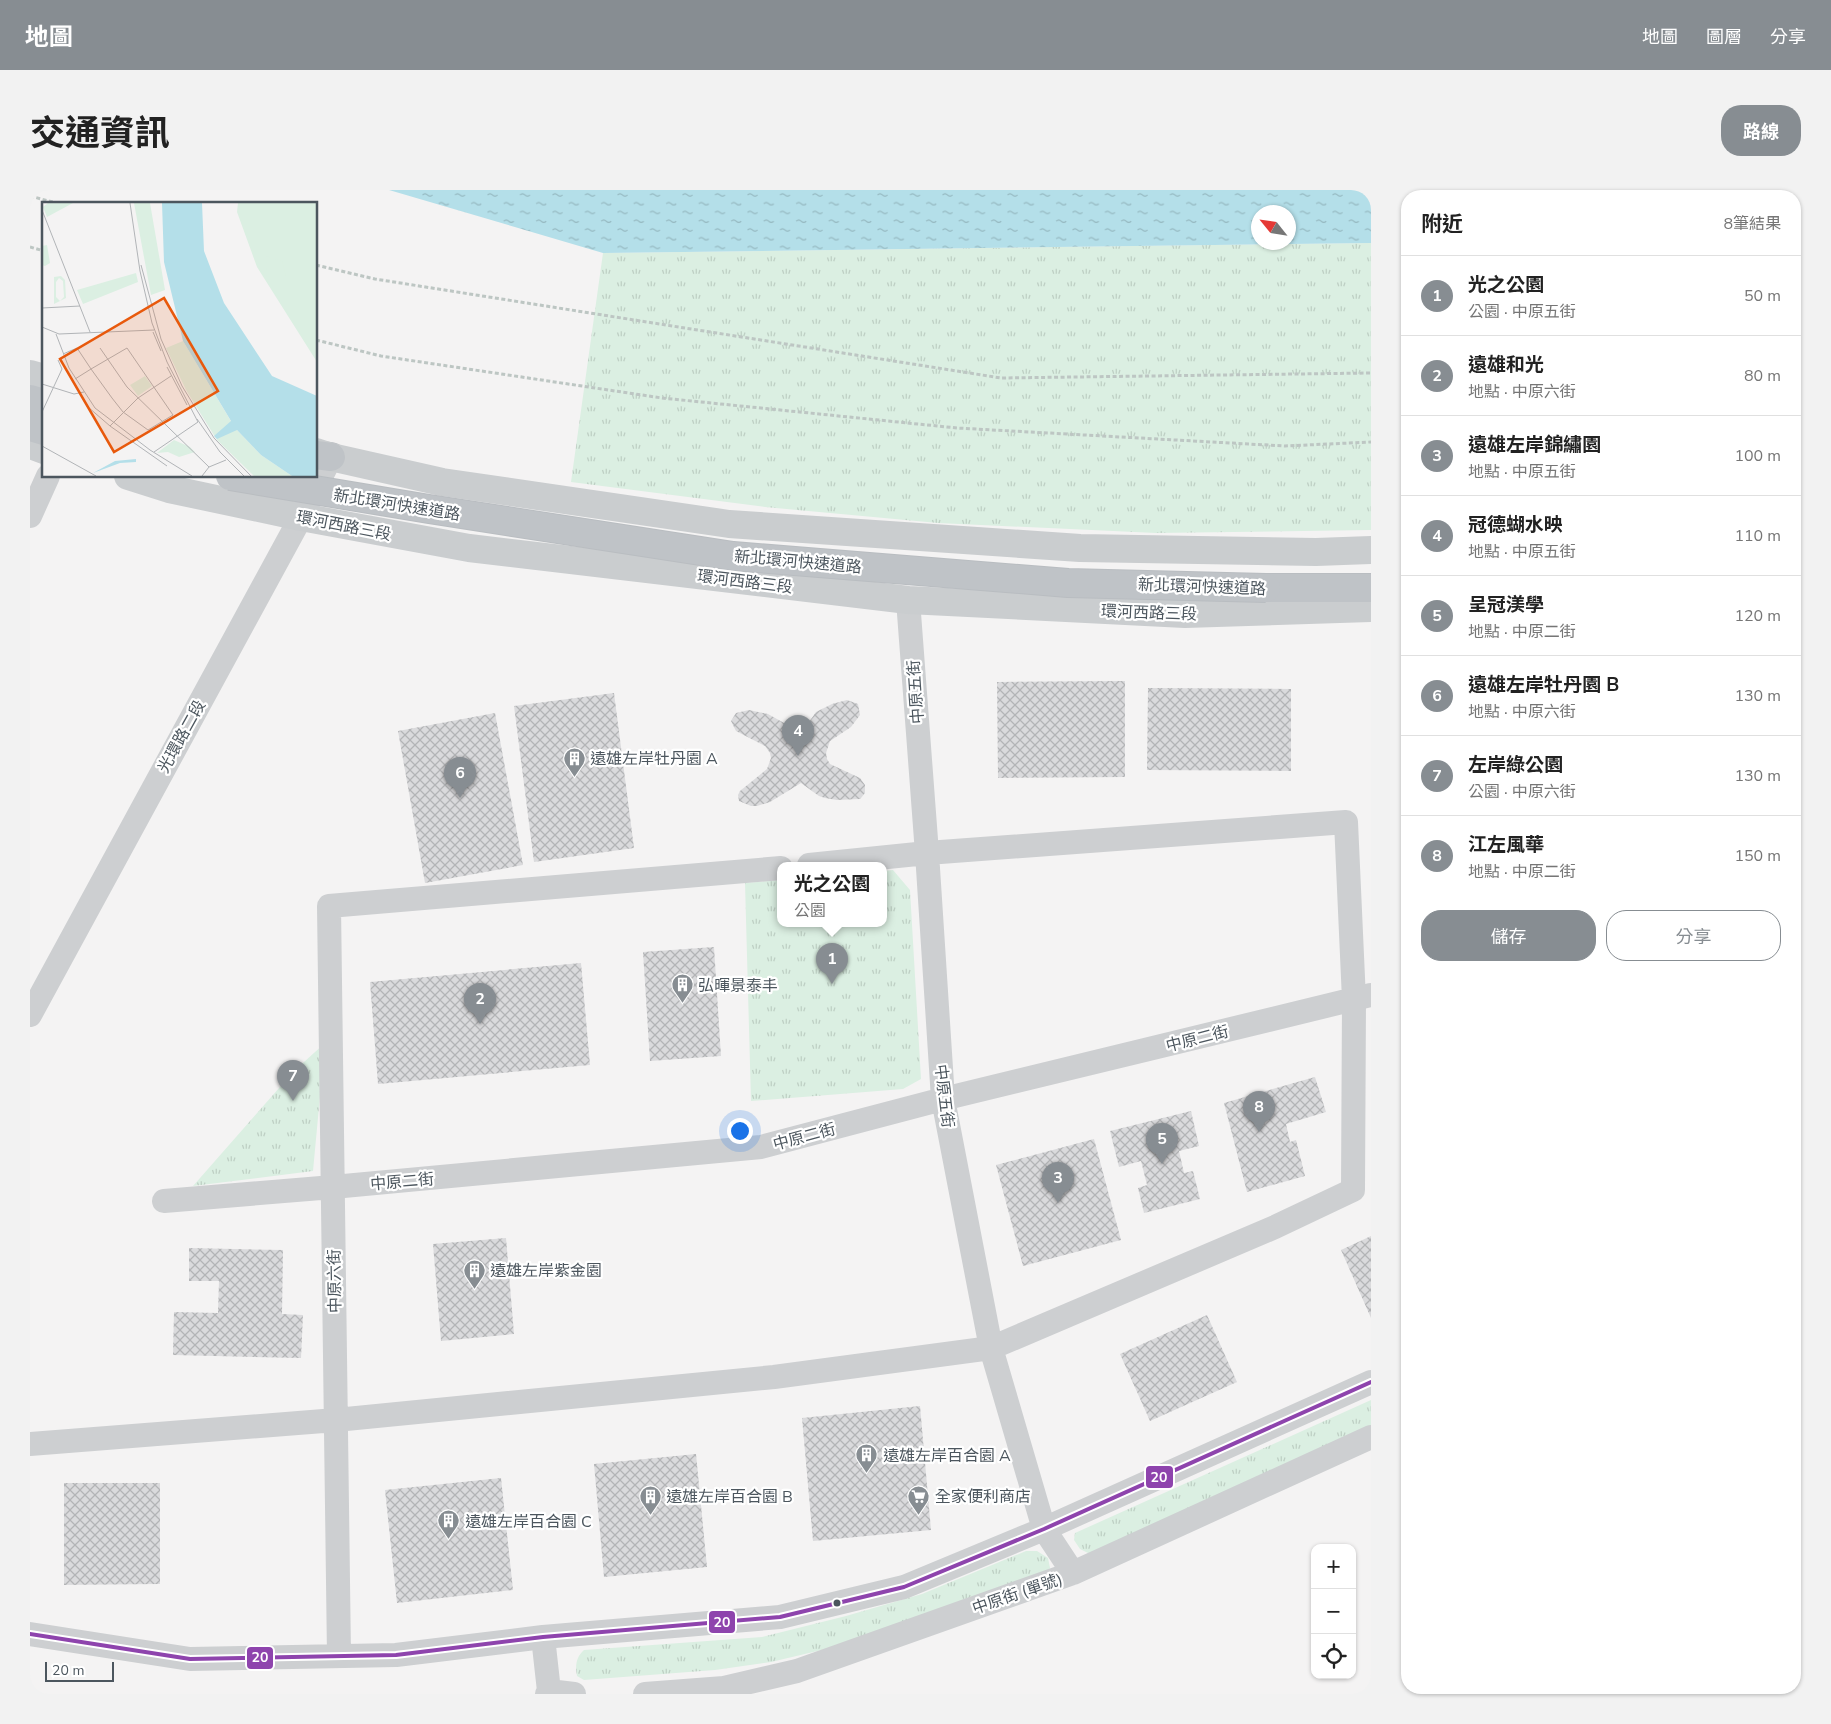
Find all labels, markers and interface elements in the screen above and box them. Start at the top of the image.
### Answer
text: 地圖 [25,21,73,53]
text: 地圖 [1642,25,1678,49]
text: 圖層 [1706,25,1742,49]
text: 分享 [1770,25,1806,49]
button: 路線 [1721,105,1801,156]
text: 交通資訊 [30,110,170,157]
inset map [42,202,318,478]
north arrow [1251,205,1296,250]
text: 附近 [1421,210,1463,238]
text: 8筆結果 [1723,213,1781,235]
text: 光之公園 [1468,272,1544,298]
text: 1 [1432,285,1442,307]
text: 50 m [1744,285,1781,307]
text: 公園 · 中原五街 [1468,301,1576,323]
text: 遠雄和光 [1468,352,1544,378]
text: 2 [1432,365,1442,387]
text: 80 m [1744,365,1781,387]
text: 地點 · 中原六街 [1468,381,1576,403]
text: 遠雄左岸錦繡園 [1468,432,1601,458]
text: 3 [1432,445,1442,467]
text: 100 m [1734,445,1781,467]
text: 地點 · 中原五街 [1468,461,1576,483]
street label: 新北環河快速道路 [332,484,462,526]
street label: 環河西路三段 [295,506,393,546]
text: 冠德蝴水映 [1468,512,1563,538]
text: 4 [1432,525,1442,547]
text: 110 m [1734,525,1781,547]
text: 地點 · 中原五街 [1468,541,1576,563]
street label: 新北環河快速道路 [733,545,863,579]
street label: 環河西路三段 [696,565,794,599]
street label: 新北環河快速道路 [1138,574,1266,600]
text: 呈冠渼學 [1468,592,1544,618]
street label: 環河西路三段 [1101,600,1197,626]
text: 5 [1432,605,1442,627]
text: 120 m [1734,605,1781,627]
text: 地點 · 中原二街 [1468,621,1576,643]
street label: 中原五街 [903,659,929,725]
text: 遠雄左岸牡丹園 B [1468,672,1619,698]
text: 6 [1432,685,1442,707]
text: 130 m [1734,685,1781,707]
street label: 光環路二段 [153,696,211,777]
text: 地點 · 中原六街 [1468,701,1576,723]
pin: 4 [782,715,814,756]
building icon: 遠雄左岸牡丹園 A [562,746,586,777]
place label: 遠雄左岸牡丹園 A [590,748,718,770]
text: 左岸綠公園 [1468,752,1563,778]
pin: 6 [444,757,476,798]
text: 7 [1432,765,1442,787]
text: 130 m [1734,765,1781,787]
text: 公園 · 中原六街 [1468,781,1576,803]
text: 江左風華 [1468,832,1544,858]
text: 8 [1432,845,1442,867]
text: 150 m [1734,845,1781,867]
text: 地點 · 中原二街 [1468,861,1576,883]
popup [777,862,887,927]
text: 光之公園 [794,871,870,897]
text: 公園 [794,900,826,922]
button: 儲存 [1421,910,1596,961]
button: 分享 [1606,910,1781,961]
pin: 1 [816,943,848,984]
building icon: 弘暉景泰丰 [670,973,694,1004]
place label: 弘暉景泰丰 [698,975,778,997]
pin: 2 [464,983,496,1024]
street label: 中原二街 [1164,1021,1231,1057]
pin: 7 [277,1060,309,1101]
street label: 中原五街 [929,1063,959,1129]
pin: 8 [1243,1091,1275,1132]
your location [727,1118,753,1144]
street label: 中原二街 [770,1118,838,1156]
pin: 5 [1146,1123,1178,1164]
pin: 3 [1042,1162,1074,1203]
street label: 中原二街 [369,1168,435,1196]
street label: 中原六街 [323,1249,347,1313]
building icon: 遠雄左岸紫金園 [462,1258,486,1289]
place label: 遠雄左岸紫金園 [490,1260,602,1282]
building icon: 遠雄左岸百合園 A [855,1443,879,1474]
place label: 遠雄左岸百合園 A [883,1445,1011,1467]
line badge: 20 [1145,1465,1174,1489]
text: 20 [1151,1468,1167,1487]
building icon: 遠雄左岸百合園 B [638,1484,662,1515]
supermarket icon: 全家便利商店 [907,1484,931,1515]
place label: 遠雄左岸百合園 B [666,1486,793,1508]
place label: 全家便利商店 [935,1486,1031,1508]
building icon: 遠雄左岸百合園 C [437,1509,461,1540]
place label: 遠雄左岸百合園 C [465,1511,592,1533]
map controls [1311,1544,1356,1679]
button: + [1311,1544,1356,1589]
street label: 中原街 (單號) [969,1568,1065,1620]
button: − [1311,1589,1356,1634]
unlabelled marker [832,1598,842,1608]
line badge: 20 [708,1610,736,1634]
text: 20 [714,1613,730,1632]
button: locate [1311,1634,1356,1679]
line badge: 20 [246,1646,274,1670]
text: 20 [252,1648,268,1667]
scale bar [45,1659,114,1682]
text: 20 m [52,1661,84,1680]

